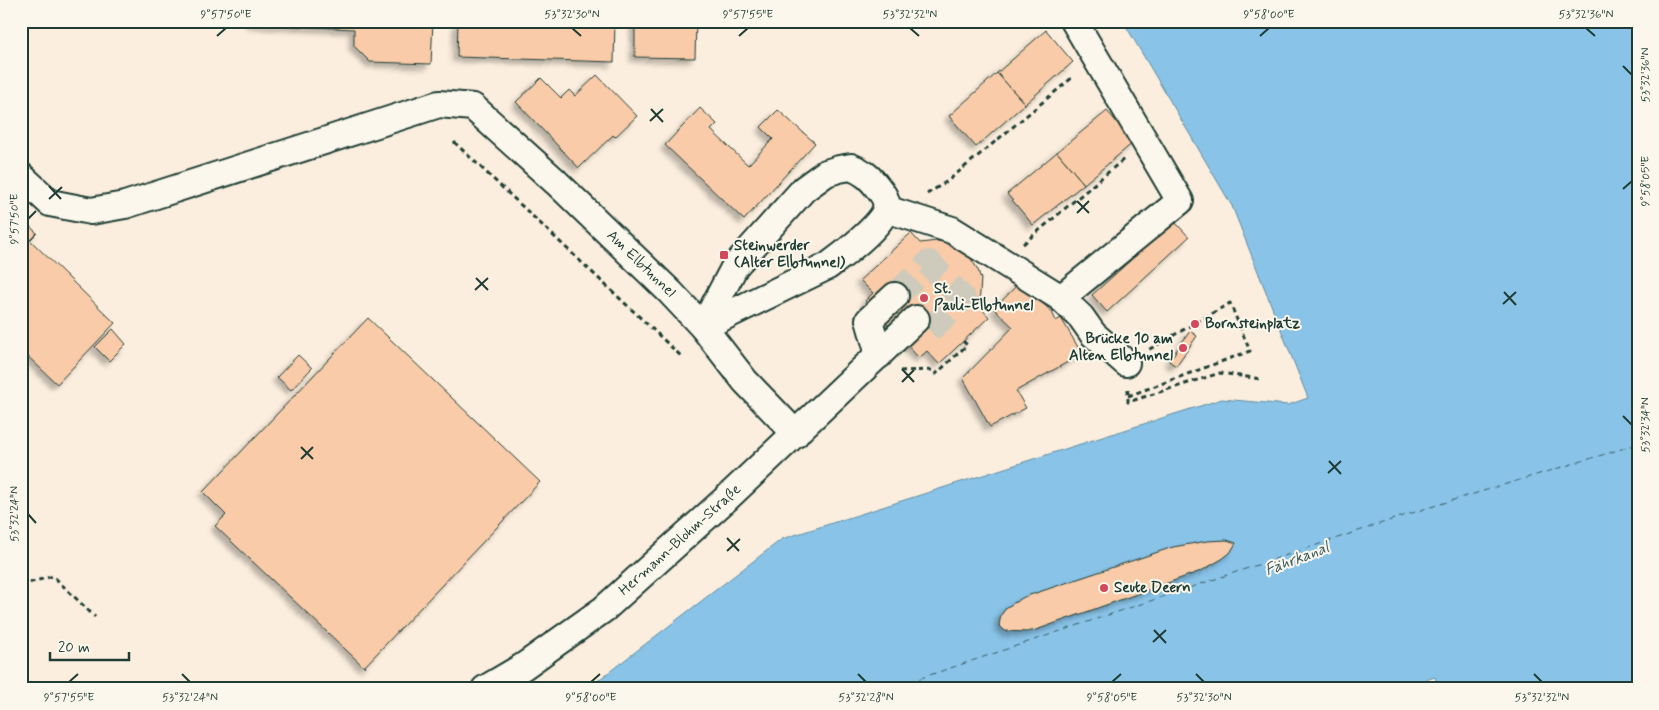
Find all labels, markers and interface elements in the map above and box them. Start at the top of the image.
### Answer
text: 9°57'50"E [200,7,252,23]
text: 53°32'30"N [544,7,600,23]
text: 9°57'55"E [723,7,773,23]
text: 53°32'32"N [883,7,937,23]
text: 9°58'00"E [1243,7,1295,23]
text: 53°32'36"N [1558,7,1614,23]
text: 53°32'36"N [1638,47,1654,103]
text: 9°58'05"E [1638,156,1654,206]
text: 9°57'50"E [7,193,23,245]
street label: Am Elbtunnel [602,226,680,302]
place label: Steinwerder (Alter Elbtunnel) [734,236,846,273]
marker: Steinwerder (Alter Elbtunnel) [718,249,730,261]
place label: St. Pauli-Elbtunnel [934,279,1033,316]
marker: St. Pauli-Elbtunnel [918,292,930,304]
place label: Bornsteinplatz [1205,314,1300,334]
marker: Bornsteinplatz [1189,318,1201,330]
place label: Brücke 10 am Alten Elbtunnel [1069,329,1173,366]
marker: Brücke 10 am Alten Elbtunnel [1177,342,1189,354]
text: 53°32'34"N [1638,397,1654,453]
street label: Hermann-Blohm-Straße [615,480,745,600]
text: 53°32'24"N [7,486,23,542]
water label: Fährkanal [1262,536,1334,581]
place label: Seute Deern [1114,578,1191,598]
marker: Seute Deern [1098,582,1110,594]
scale bar [50,630,129,662]
text: 20 m [58,638,90,658]
text: 9°57'55"E [44,690,94,706]
text: 53°32'24"N [162,690,218,706]
text: 9°58'00"E [565,690,617,706]
text: 53°32'28"N [838,690,894,706]
text: 9°58'05"E [1087,690,1137,706]
text: 53°32'30"N [1176,690,1232,706]
text: 53°32'32"N [1515,690,1569,706]

